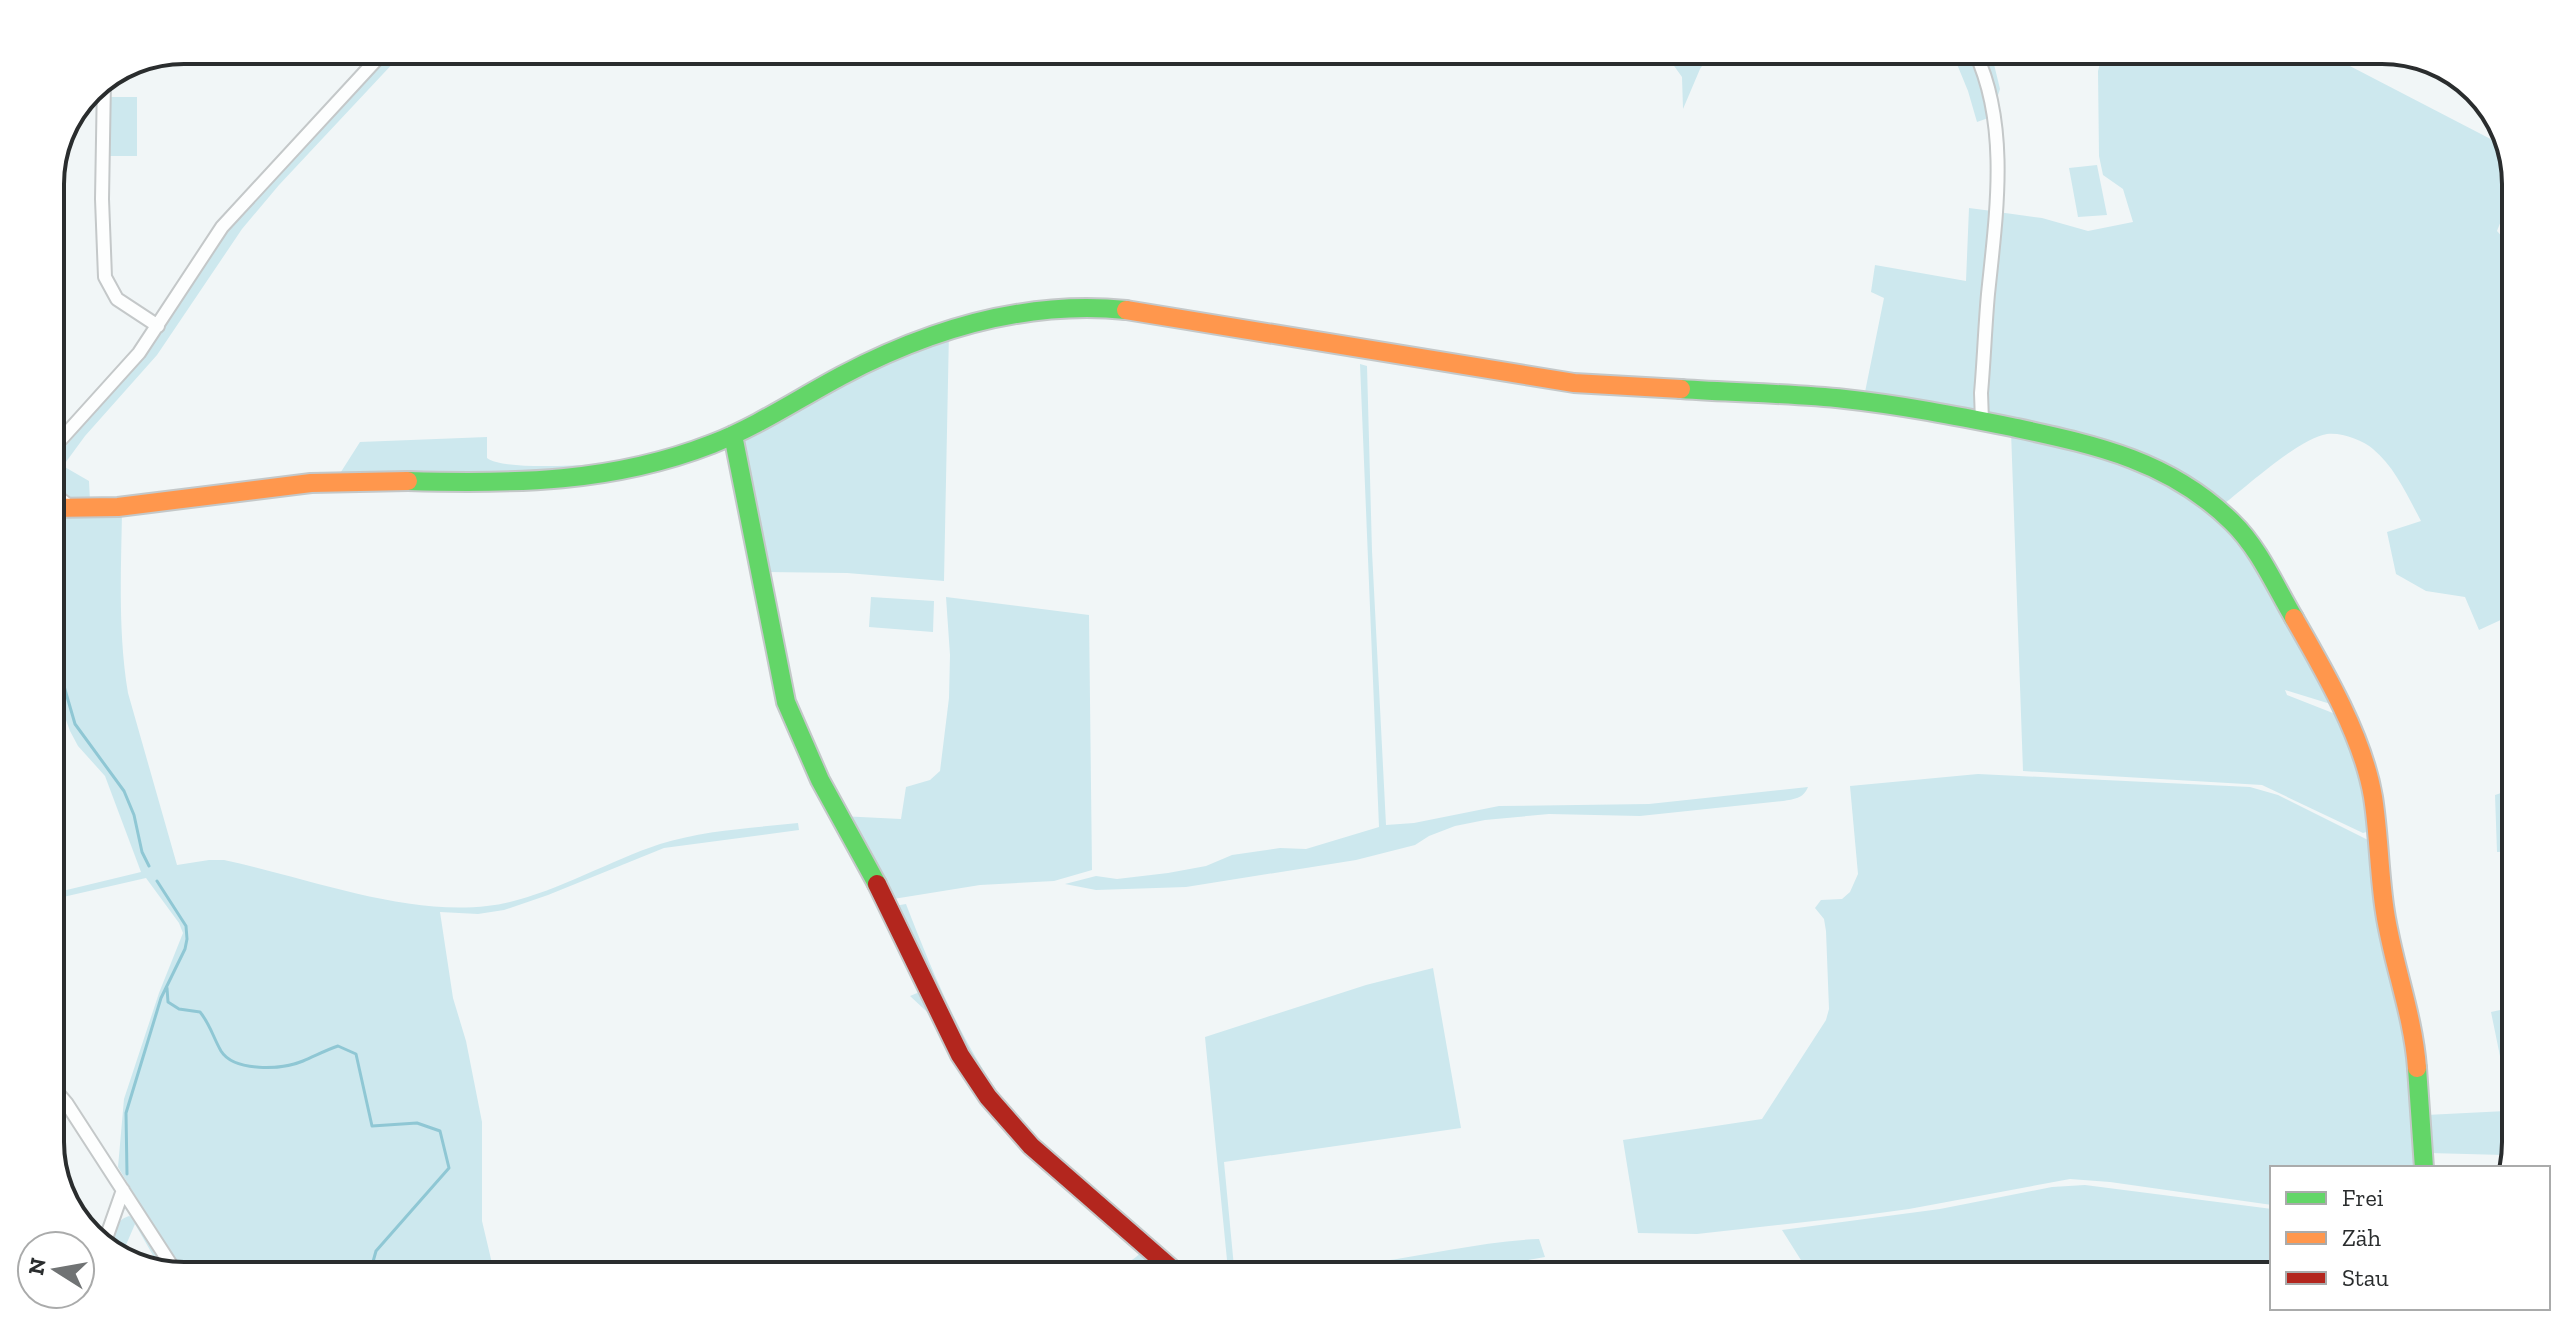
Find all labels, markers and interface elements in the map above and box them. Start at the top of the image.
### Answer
legend [2270,1166,2550,1310]
text: Frei [2342,1183,2384,1212]
text: Zäh [2342,1223,2381,1252]
north arrow [16,1230,96,1310]
text: N [22,1255,52,1277]
text: Stau [2342,1263,2389,1292]

